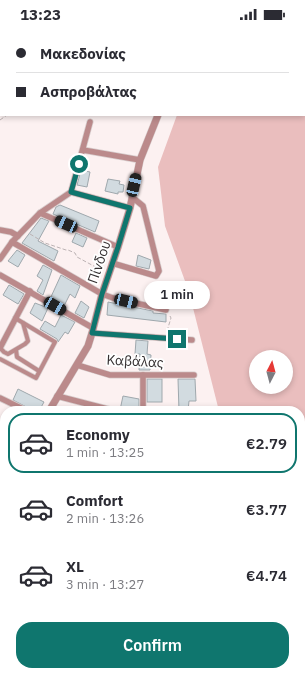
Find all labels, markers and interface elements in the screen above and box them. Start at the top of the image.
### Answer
text: 13:23 [20,5,61,24]
text: Μακεδονίας [40,44,126,63]
text: Ασπροβάλτας [40,82,137,101]
route start [70,155,88,173]
car [125,172,143,198]
car [53,214,79,234]
street label: Πίνδου [83,238,115,286]
callout: 1 min [144,281,210,309]
text: 1 min [160,286,194,303]
car [113,292,139,310]
car [42,295,68,317]
route end [168,330,186,348]
north arrow [249,350,293,394]
map controls [249,350,293,394]
street label: Καβάλας [106,351,164,371]
icon: car [18,425,54,461]
text: Economy [66,425,130,444]
text: €2.79 [246,434,287,453]
text: 1 min · 13:25 [66,444,144,461]
icon: car [18,491,54,527]
text: Comfort [66,491,123,510]
text: €3.77 [246,500,287,519]
text: 2 min · 13:26 [66,510,144,527]
icon: car [18,557,54,593]
text: XL [66,557,84,576]
text: €4.74 [246,566,287,585]
text: 3 min · 13:27 [66,576,144,593]
button: Confirm [16,622,289,668]

